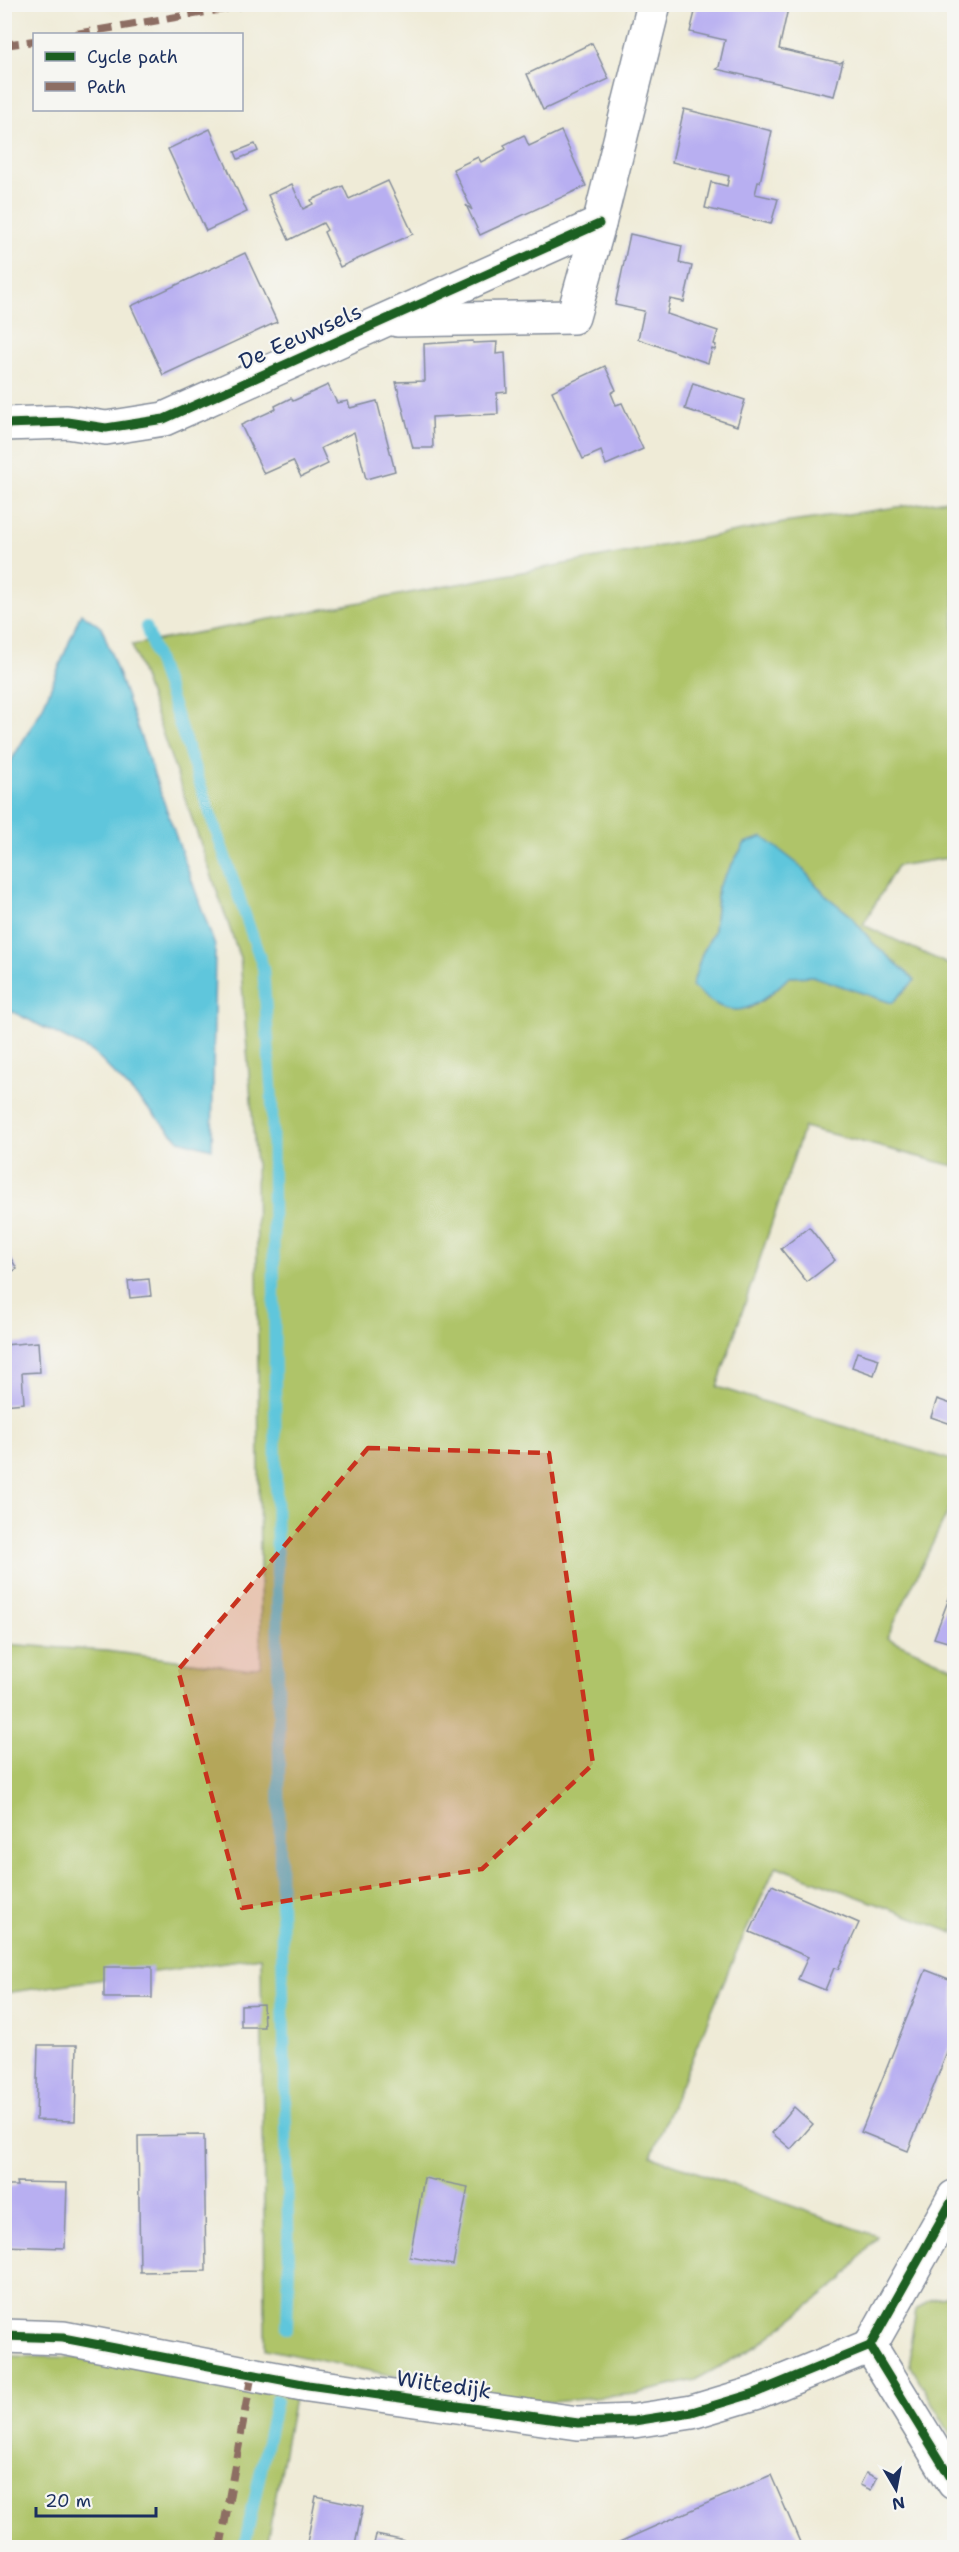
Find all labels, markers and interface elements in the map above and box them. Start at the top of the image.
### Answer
legend [33,33,243,111]
text: Cycle path [87,45,178,69]
text: Path [87,75,126,99]
street label: De Eeuwsels [234,296,366,376]
street label: Wittedijk [394,2363,493,2406]
north arrow [866,2459,926,2519]
scale bar [36,2480,156,2518]
text: 20 m [45,2489,91,2513]
text: N [890,2492,907,2515]

